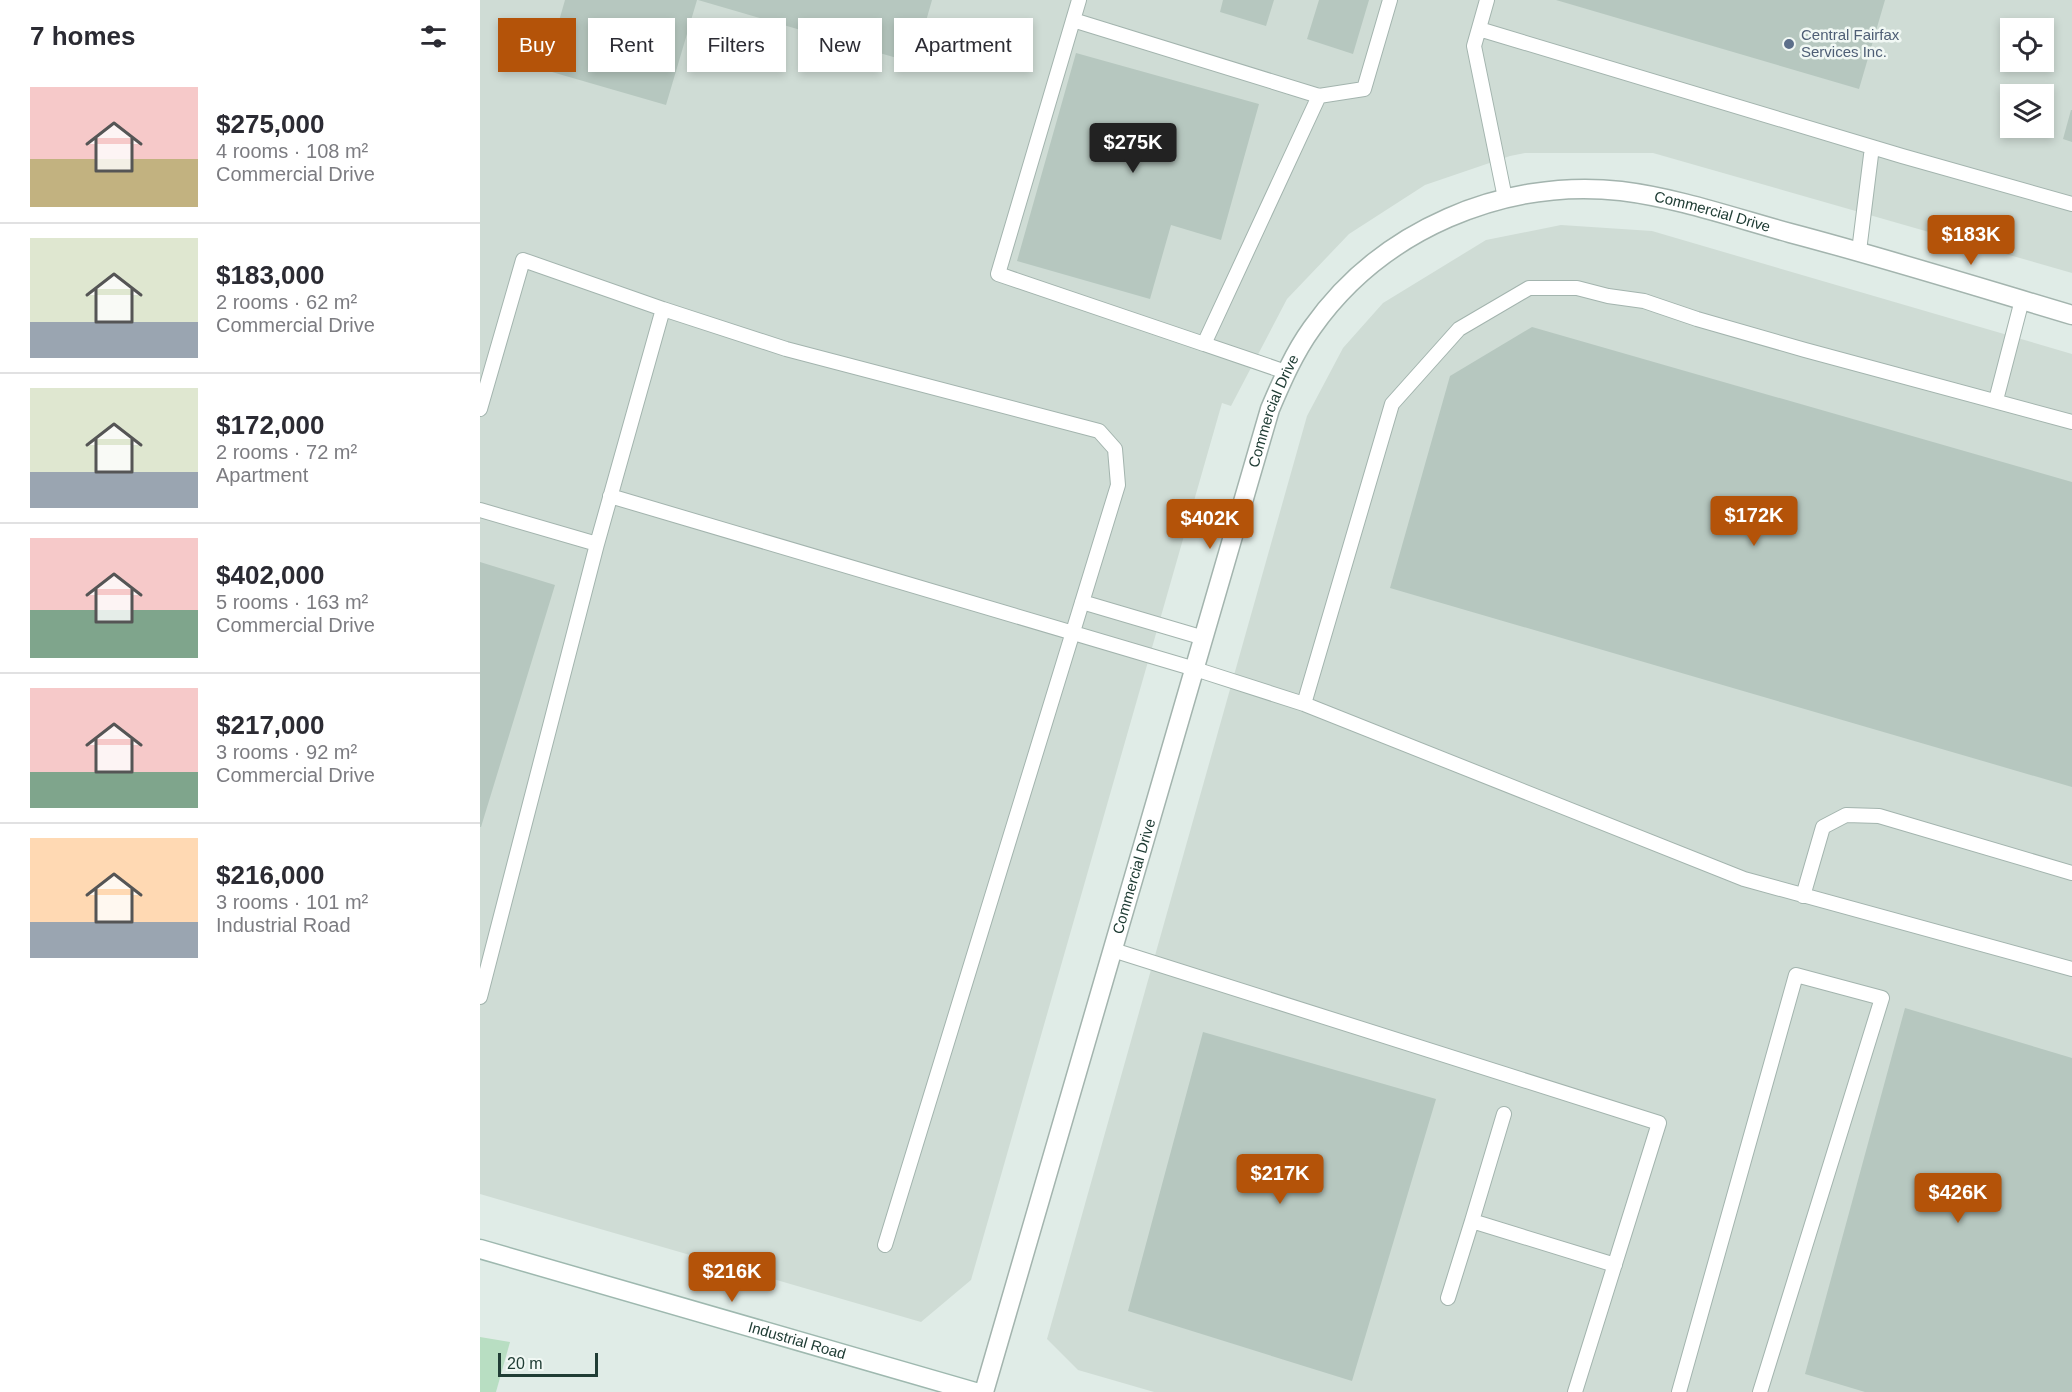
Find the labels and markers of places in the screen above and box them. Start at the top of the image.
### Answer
place label: Central Fairfax Services Inc. [1801,26,1900,60]
marker: Central Fairfax Services Inc. [1782,37,1796,51]
pin: $275K [1091,123,1175,174]
pin: $183K [1929,215,2013,266]
pin: $172K [1712,496,1796,547]
pin: $402K [1168,499,1252,550]
pin: $217K [1238,1154,1322,1205]
pin: $426K [1916,1173,2000,1224]
pin: $216K [690,1252,774,1303]

